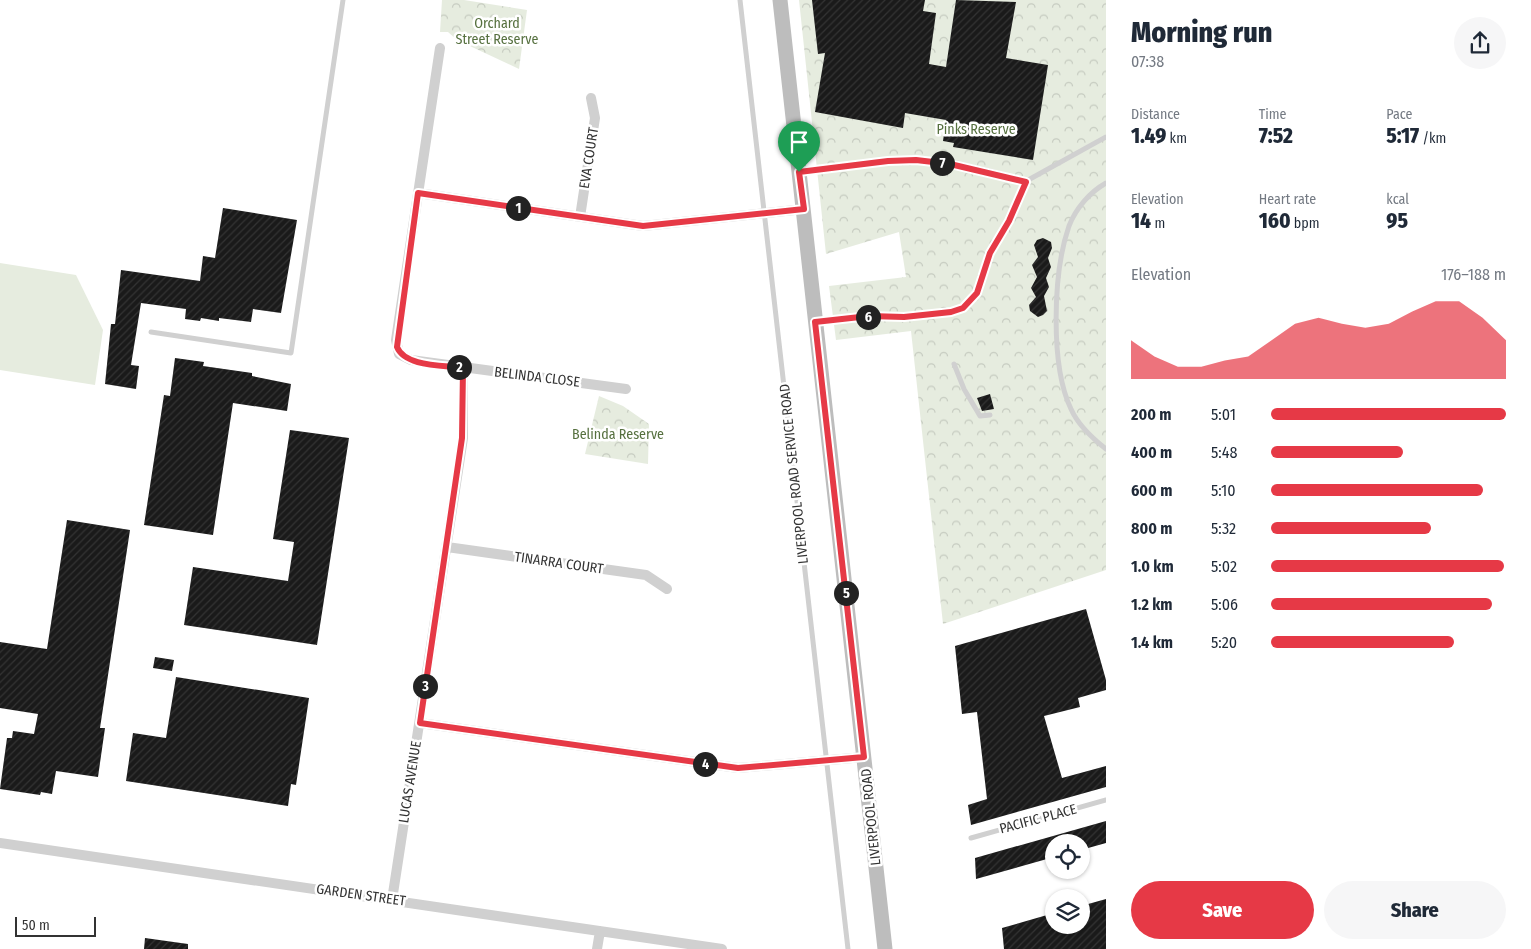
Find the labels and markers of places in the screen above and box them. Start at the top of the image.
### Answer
pin [778,121,820,172]
pin: 7 [930,150,954,176]
pin: 1 [506,196,530,220]
pin: 6 [856,304,880,330]
pin: 2 [446,354,472,380]
pin: 5 [834,580,858,606]
pin: 3 [412,674,438,698]
pin: 4 [692,752,718,776]

